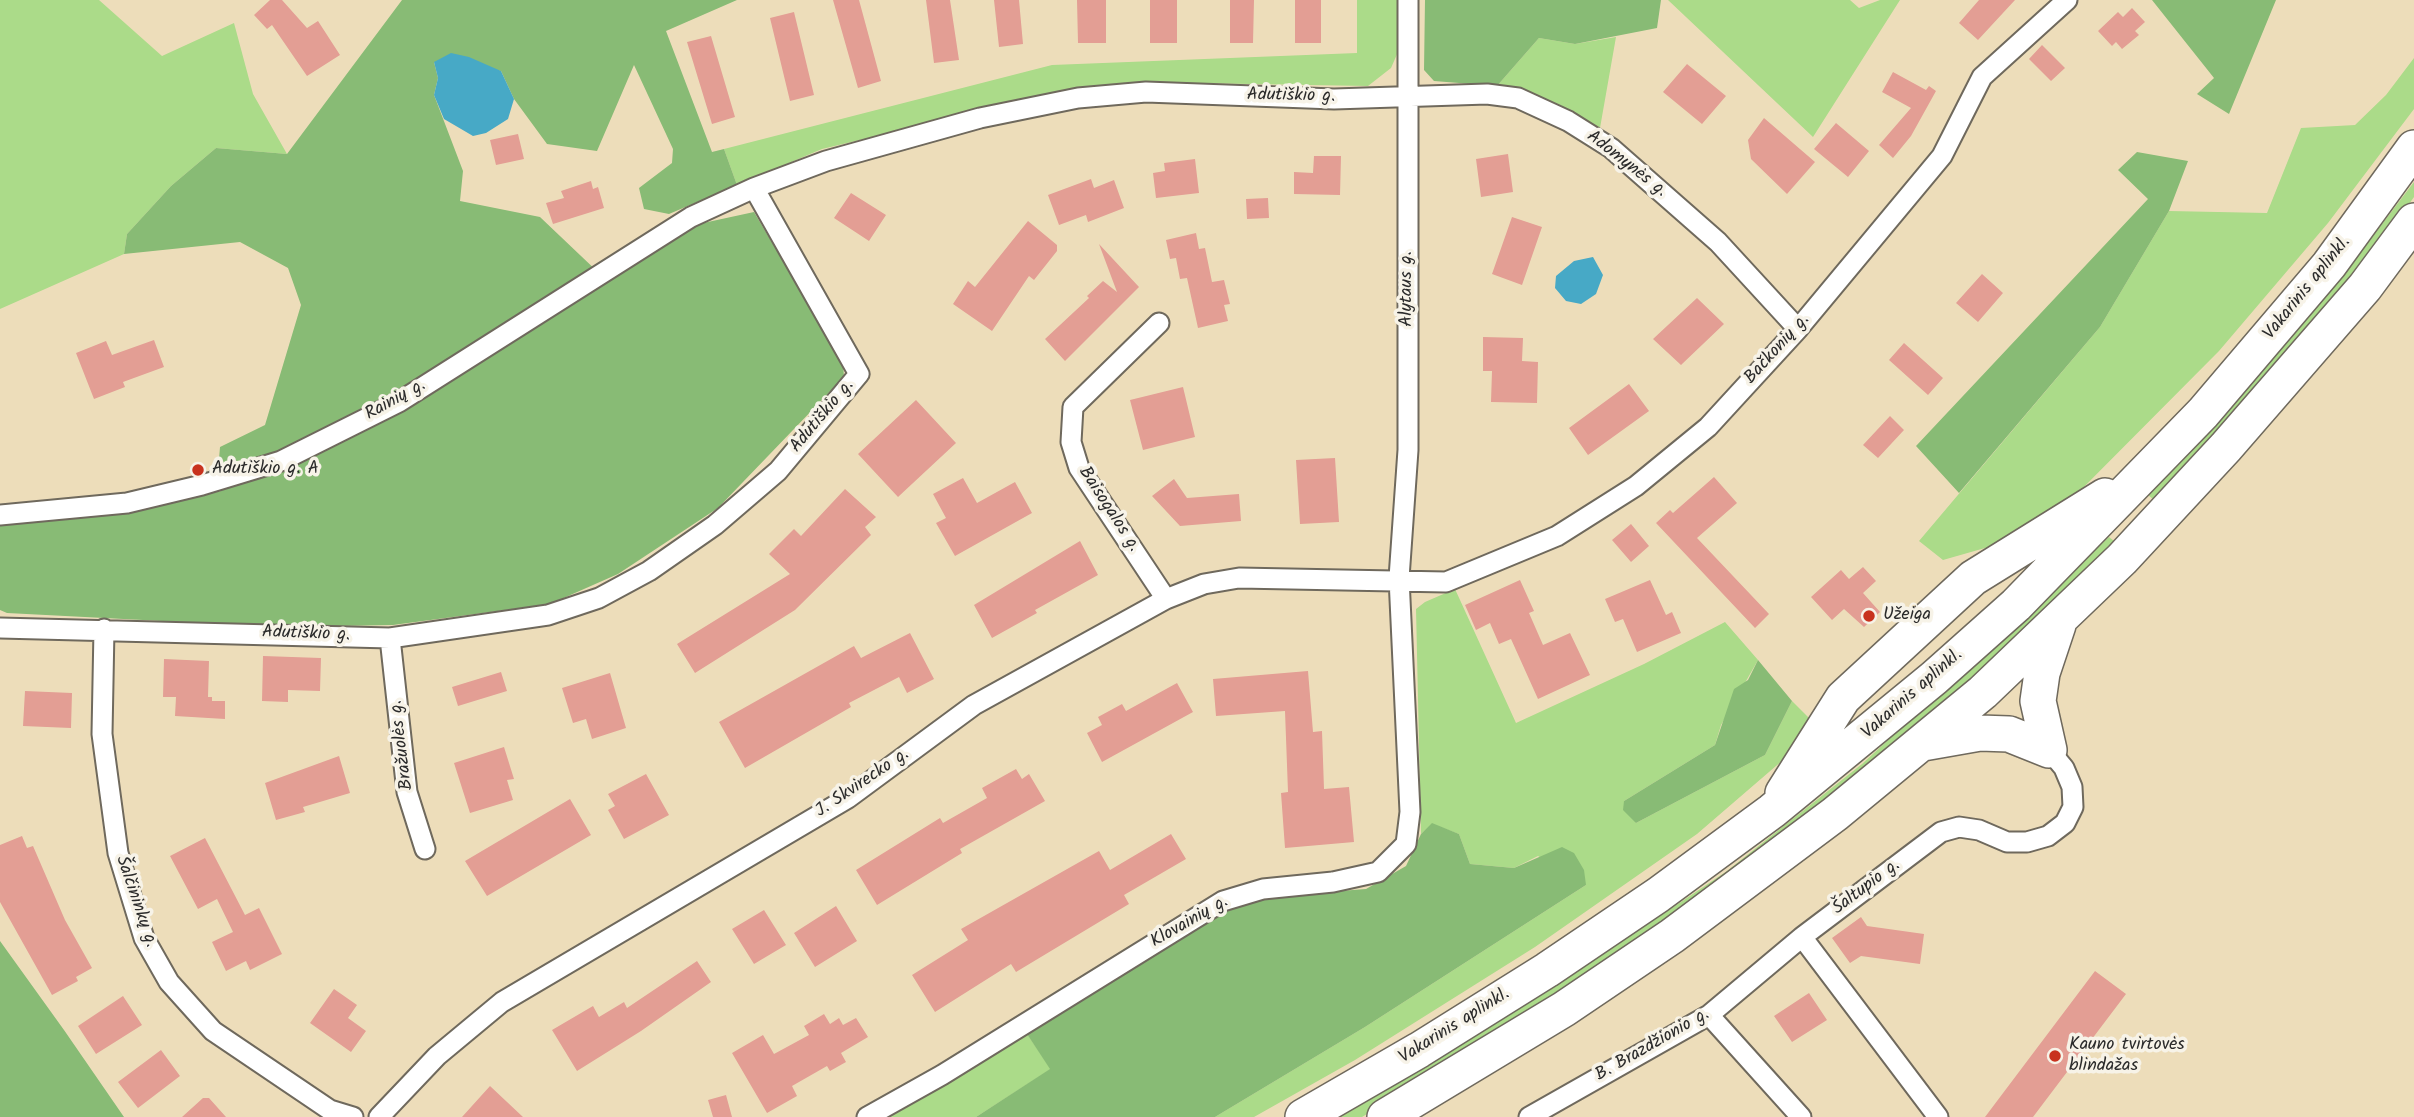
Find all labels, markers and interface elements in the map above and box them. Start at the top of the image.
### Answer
street label: Adutiškio g. [1247,85,1335,109]
street label: Adomynės g. [1582,127,1670,203]
street label: Vakarinis aplinkl. [2260,233,2356,345]
street label: Alytaus g. [1397,251,1419,327]
street label: Bačkonių g. [1741,310,1815,390]
street label: Rainių g. [362,376,430,426]
street label: Adutiškio g. [786,376,860,458]
place label: Adutiškio g. A [212,459,319,481]
marker: Adutiškio g. A [190,462,206,478]
street label: Baisogalos g. [1072,463,1144,557]
place label: Užeiga [1883,605,1931,627]
marker: Užeiga [1861,608,1877,624]
street label: Adutiškio g. [261,623,351,647]
street label: Vakarinis aplinkl. [1858,645,1968,745]
street label: Bražuolės g. [387,699,419,791]
street label: J. Skvirecko g. [812,745,914,823]
street label: Šalčininkų g. [109,853,161,951]
street label: Šaltupio g. [1829,856,1905,920]
street label: Klovainių g. [1147,892,1233,954]
street label: Vakarinis aplinkl. [1396,984,1514,1070]
street label: B. Brazdžionio g. [1592,1005,1714,1087]
place label: Kauno tvirtovės blindažas [2069,1035,2185,1078]
marker: Kauno tvirtovės blindažas [2047,1048,2063,1064]

